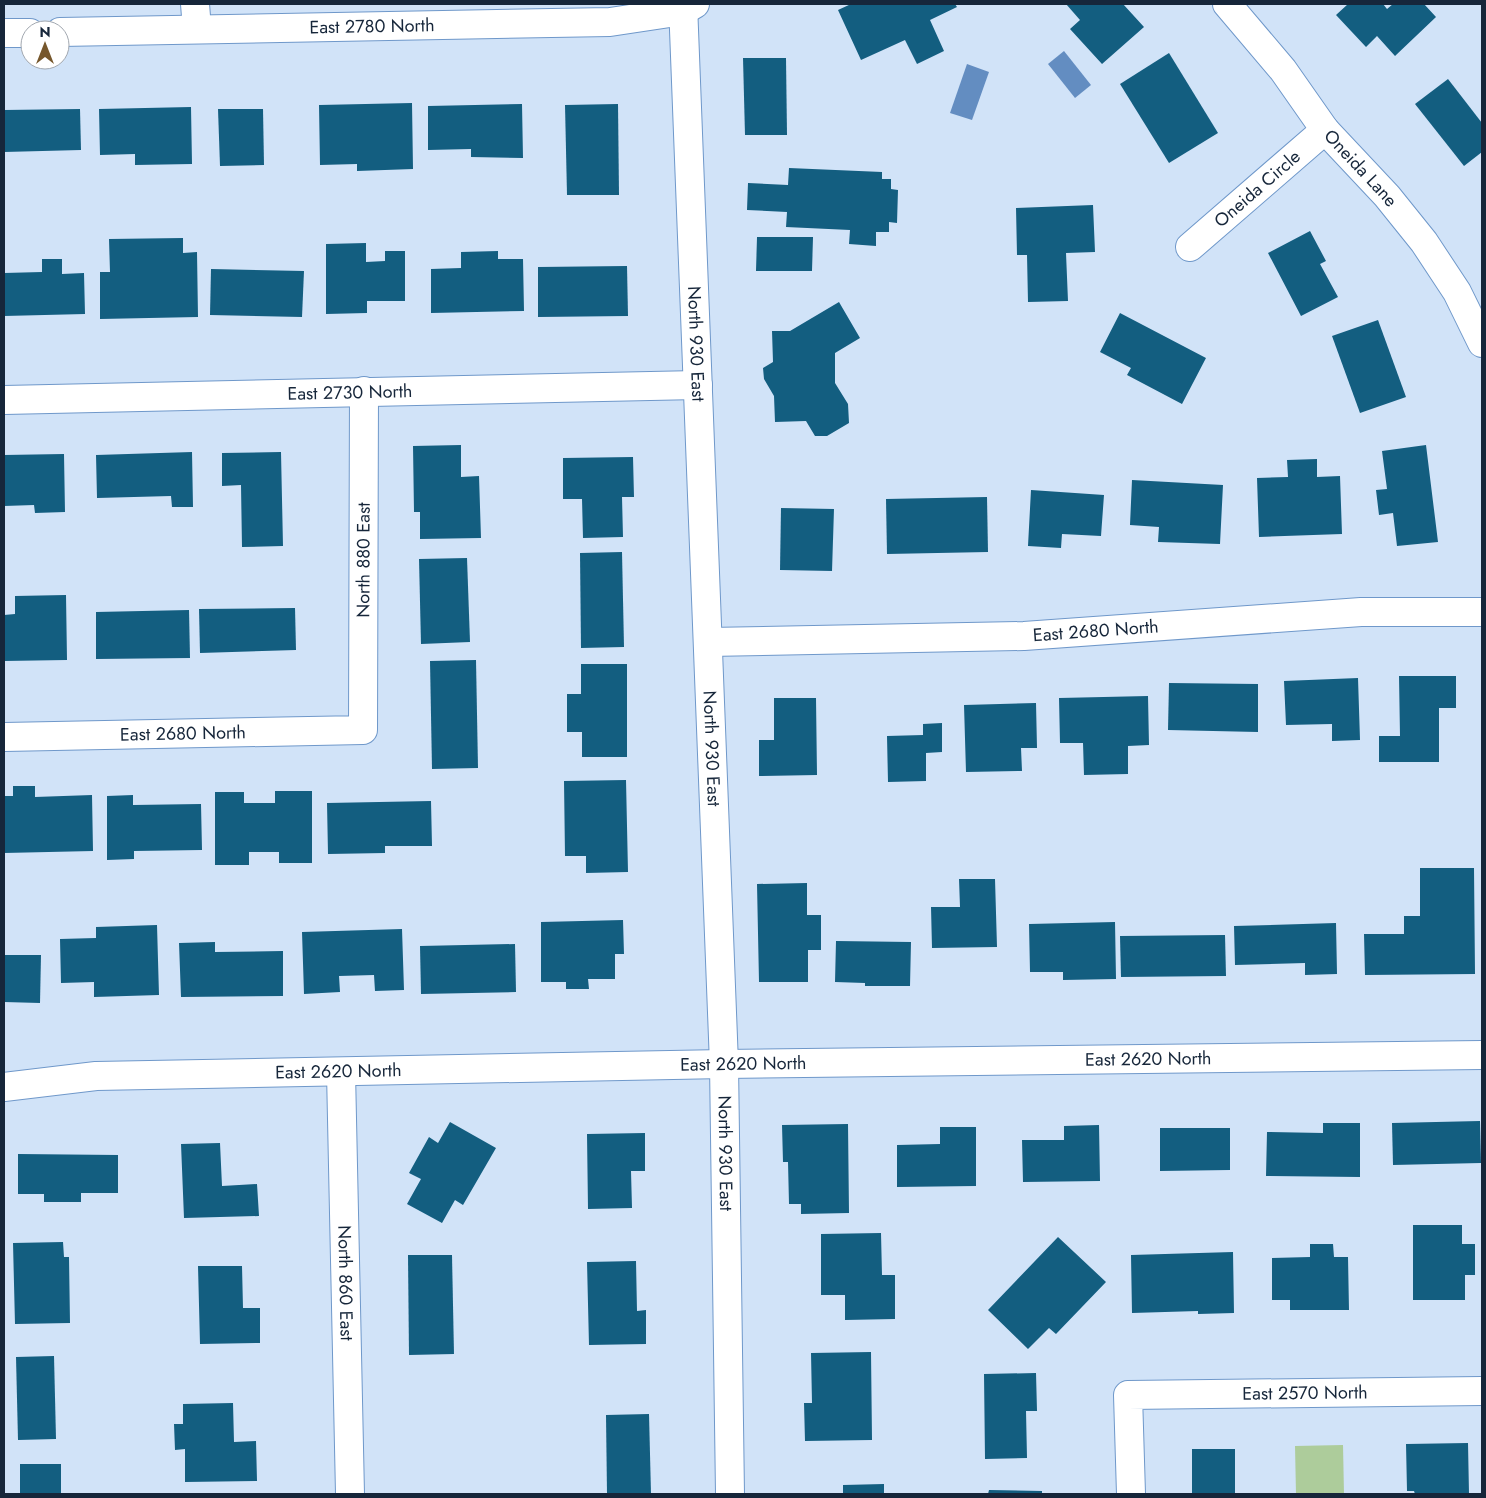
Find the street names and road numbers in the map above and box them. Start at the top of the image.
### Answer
street label: East 2780 North [309,12,435,40]
street label: Oneida Lane [1318,124,1404,212]
street label: Oneida Circle [1208,144,1306,234]
street label: North 930 East [681,285,711,403]
street label: East 2730 North [287,378,413,407]
street label: North 880 East [350,502,377,618]
street label: East 2680 North [1032,613,1160,648]
street label: North 930 East [697,690,727,807]
street label: East 2680 North [120,719,246,748]
street label: East 2620 North [1085,1045,1212,1073]
street label: East 2620 North [680,1050,807,1078]
street label: East 2620 North [275,1057,402,1086]
street label: North 930 East [711,1095,739,1212]
street label: North 860 East [331,1225,360,1342]
street label: East 2570 North [1242,1379,1368,1407]

